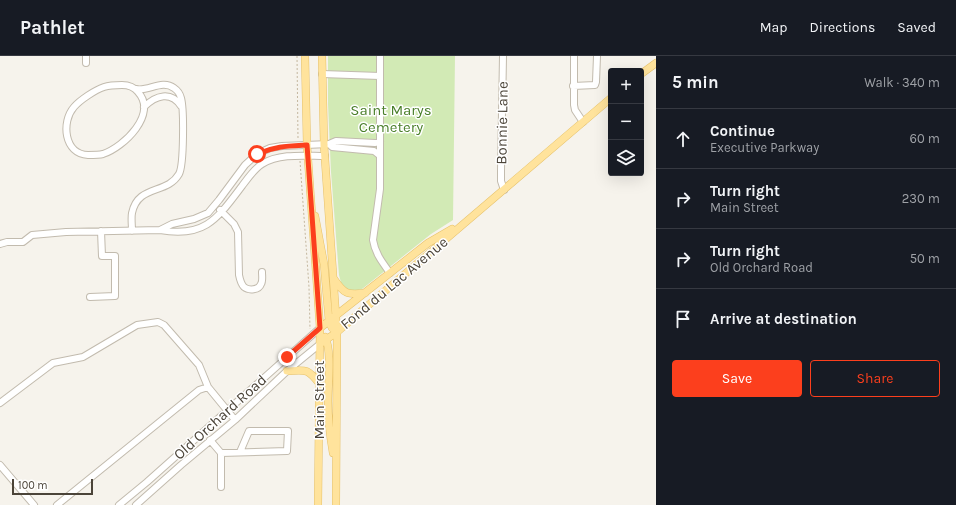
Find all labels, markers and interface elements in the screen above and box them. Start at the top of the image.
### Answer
text: Pathlet [20,17,85,39]
text: Map [760,19,788,36]
text: Directions [810,19,875,36]
text: Saved [897,19,936,36]
map controls [608,68,644,176]
button: + [608,68,644,104]
text: 5 min [672,72,719,92]
text: Walk · 340 m [864,75,940,90]
street label: Bonnie Lane [492,81,512,165]
park label: Saint Marys Cemetery [350,101,432,136]
button: − [608,104,644,140]
text: Continue [710,122,775,140]
icon: ahead [672,128,694,150]
text: 60 m [910,131,940,146]
button: layers [608,140,644,176]
text: Executive Parkway [710,140,819,155]
route start [248,145,266,163]
text: Turn right [710,182,780,200]
icon: right [672,188,694,210]
text: 230 m [902,191,940,206]
text: Main Street [710,200,779,215]
street label: Fond du Lac Avenue [337,233,451,333]
text: Turn right [710,242,780,260]
icon: right [672,248,694,270]
text: 50 m [910,251,940,266]
text: Old Orchard Road [710,260,813,275]
icon: arrive [672,308,694,330]
text: Arrive at destination [710,310,857,328]
route end [278,348,296,366]
street label: Main Street [310,360,328,440]
button: Save [672,360,802,397]
button: Share [810,360,940,397]
street label: Old Orchard Road [170,371,270,463]
scale bar [12,477,93,496]
text: 100 m [18,479,48,492]

